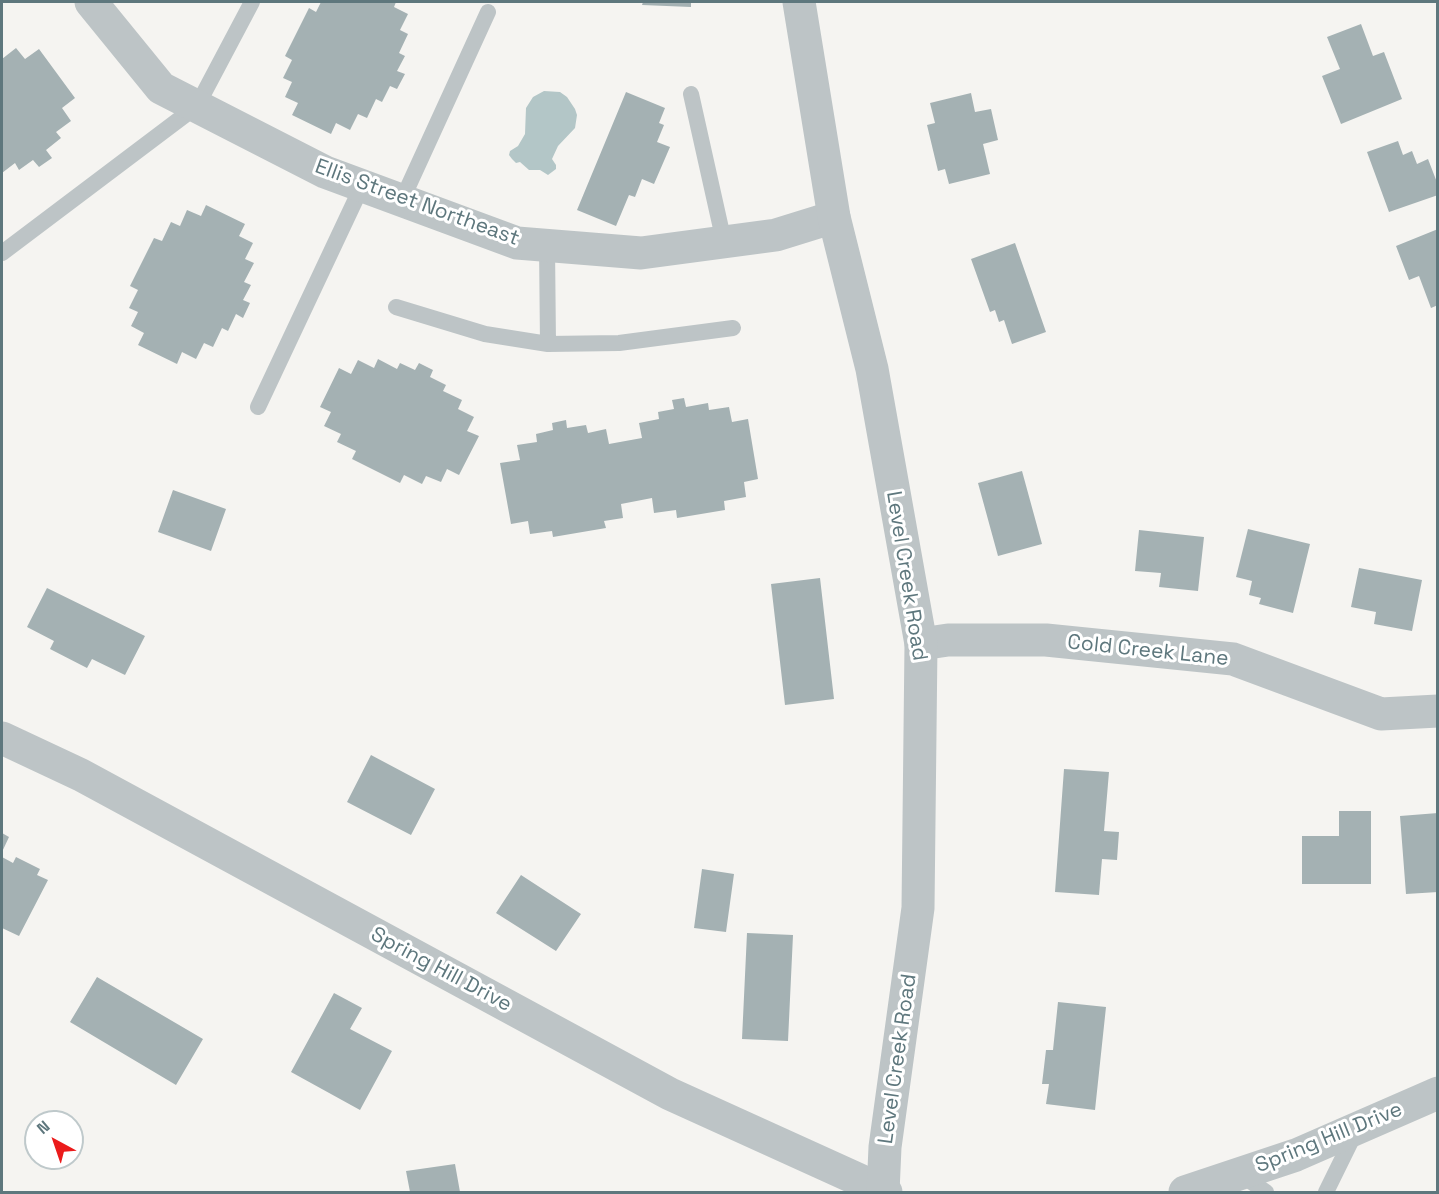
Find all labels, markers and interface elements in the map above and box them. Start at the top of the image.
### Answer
street label: Ellis Street Northeast [311,154,523,252]
street label: Level Creek Road [880,489,932,663]
street label: Cold Creek Lane [1066,630,1230,672]
street label: Spring Hill Drive [366,922,516,1018]
street label: Level Creek Road [874,972,922,1146]
street label: Spring Hill Drive [1252,1097,1406,1179]
north arrow [24,1110,84,1170]
text: N [33,1116,54,1139]

